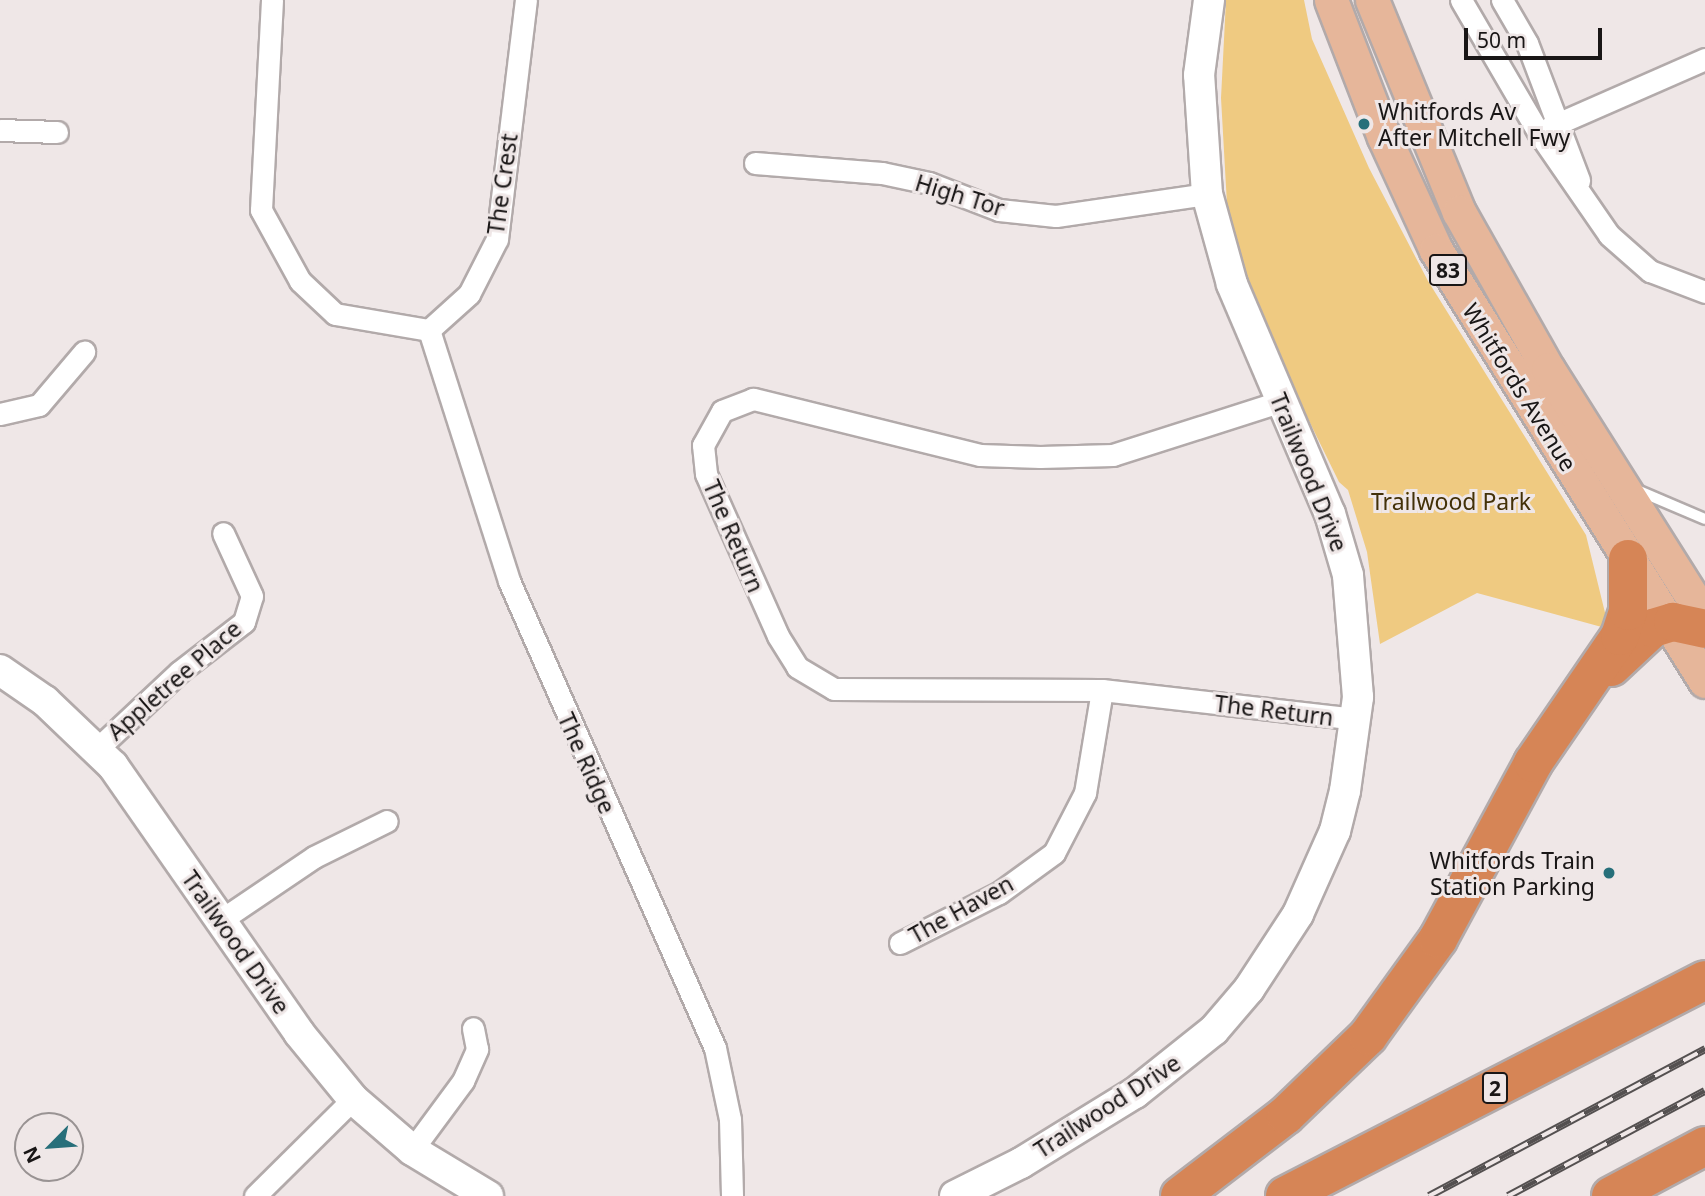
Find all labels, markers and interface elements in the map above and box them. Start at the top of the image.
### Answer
scale bar [1467,14,1605,58]
text: 50 m [1477,26,1526,54]
place label: Whitfords Av After Mitchell Fwy [1378,97,1570,151]
marker: Whitfords Av After Mitchell Fwy [1356,116,1372,132]
street label: The Crest [481,132,523,236]
street label: High Tor [912,168,1008,222]
road number: 83 [1429,252,1467,288]
street label: Whitfords Avenue [1457,298,1583,476]
street label: Trailwood Drive [1265,389,1353,555]
street label: The Return [698,476,770,596]
park label: Trailwood Park [1371,487,1531,515]
street label: Appletree Place [102,615,246,745]
street label: The Return [1213,689,1335,731]
street label: The Ridge [553,708,621,818]
place label: Whitfords Train Station Parking [1429,846,1595,900]
street label: Trailwood Drive [176,865,296,1019]
marker: Whitfords Train Station Parking [1601,865,1617,881]
street label: The Haven [904,869,1018,949]
street label: Trailwood Drive [1029,1049,1185,1163]
road number: 2 [1481,1070,1509,1106]
north arrow [14,1112,84,1182]
text: N [17,1143,47,1168]

